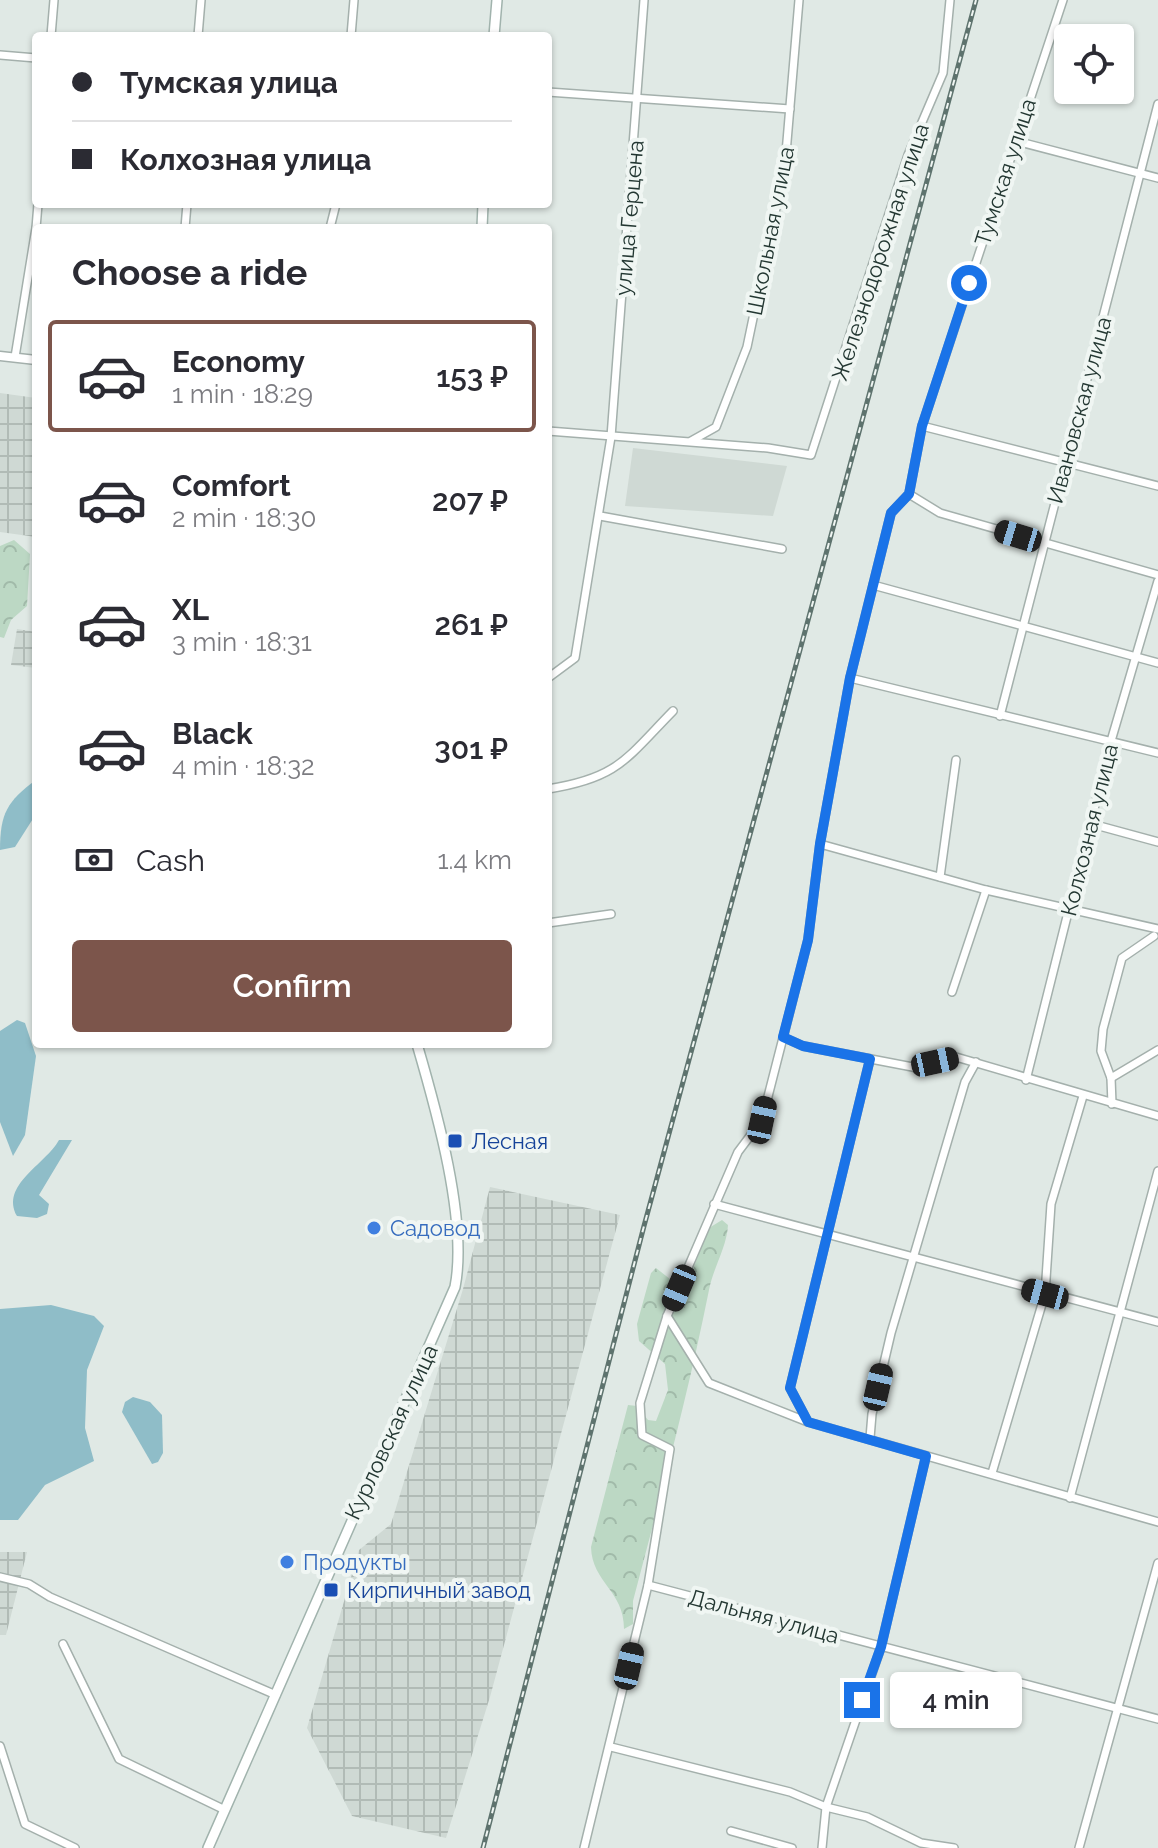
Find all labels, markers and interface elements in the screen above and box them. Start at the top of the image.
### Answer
map controls [1054,24,1134,104]
button: locate [1054,24,1134,104]
text: Тумская улица [120,65,338,100]
street label: Тумская улица [969,95,1041,249]
street label: Железнодорожная улица [826,120,934,384]
street label: улица Герцена [609,139,649,297]
text: Колхозная улица [120,142,372,177]
street label: Школьная улица [741,144,799,318]
text: Choose a ride [72,251,307,293]
route start [951,265,987,301]
street label: Ивановская улица [1042,314,1116,506]
icon: car [76,340,148,412]
text: Economy [172,344,305,379]
text: 153 ₽ [436,359,508,394]
text: 1 min · 18:29 [172,379,313,409]
icon: car [76,464,148,536]
text: Comfort [172,468,291,503]
text: 207 ₽ [432,483,508,518]
text: 2 min · 18:30 [172,503,316,533]
car [992,518,1044,554]
icon: car [76,588,148,660]
text: XL [172,592,209,627]
text: 261 ₽ [434,607,508,642]
text: 3 min · 18:31 [172,627,312,657]
icon: car [76,712,148,784]
text: Black [172,716,253,751]
text: 301 ₽ [434,731,508,766]
street label: Колхозная улица [1055,741,1123,919]
text: 4 min · 18:32 [172,751,315,781]
icon: cash [72,838,116,882]
text: Cash [136,843,205,878]
text: 1.4 km [437,845,512,875]
button: Confirm [72,940,512,1032]
car [909,1045,961,1079]
car [745,1094,779,1146]
place label: Лесная [471,1128,548,1154]
marker: Лесная [446,1132,464,1150]
place label: Садовод [390,1215,481,1241]
marker: Садовод [365,1219,383,1237]
car [659,1261,699,1315]
car [1019,1276,1071,1312]
street label: Курловская улица [339,1340,443,1524]
car [861,1361,895,1413]
place label: Продукты [303,1549,407,1575]
marker: Продукты [278,1553,296,1571]
place label: Кирпичный завод [347,1577,531,1603]
marker: Кирпичный завод [322,1581,340,1599]
street label: Дальняя улица [686,1583,842,1649]
car [612,1640,646,1692]
callout: 4 min [890,1672,1022,1728]
route end [844,1682,880,1718]
text: 4 min [922,1685,990,1715]

